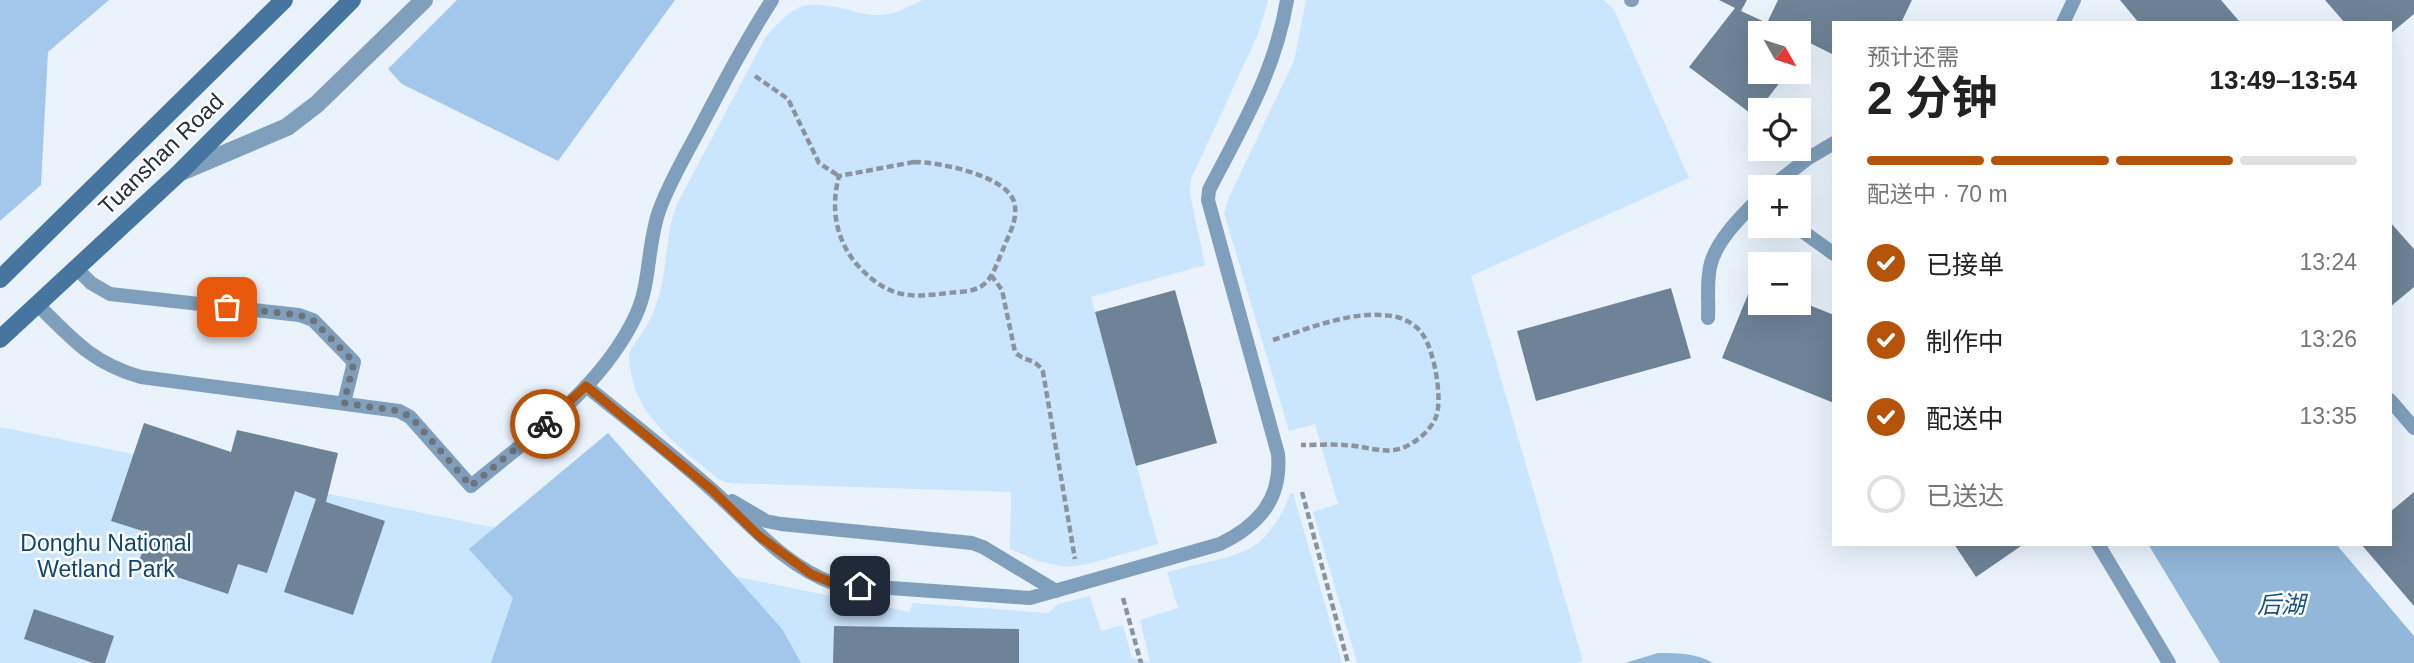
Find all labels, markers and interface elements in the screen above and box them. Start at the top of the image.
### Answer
north arrow [1748,21,1811,84]
map controls [1748,21,1811,315]
text: 预计还需 [1867,44,1959,70]
text: 13:49–13:54 [2210,65,2357,95]
text: 2 分钟 [1867,72,1997,124]
street label: Tuanshan Road [93,88,229,220]
button: locate [1748,98,1811,161]
button: + [1748,175,1811,238]
text: 配送中 · 70 m [1867,181,2008,207]
icon: check [1867,244,1905,282]
text: 13:24 [2299,249,2357,275]
text: 已接单 [1926,250,2004,280]
button: − [1748,252,1811,315]
pin [197,277,257,337]
icon: bag [208,288,246,326]
icon: check [1867,321,1905,359]
text: 13:26 [2299,326,2357,352]
text: 制作中 [1926,327,2004,357]
courier [510,389,580,459]
icon: check [1867,398,1905,436]
text: 13:35 [2299,403,2357,429]
text: 配送中 [1926,404,2004,434]
icon: bike [526,405,564,443]
text: 已送达 [1926,481,2004,511]
park label: Donghu National Wetland Park [20,530,192,582]
pin [830,556,890,616]
icon: home [841,567,879,605]
water label: 后湖 [2257,591,2309,618]

